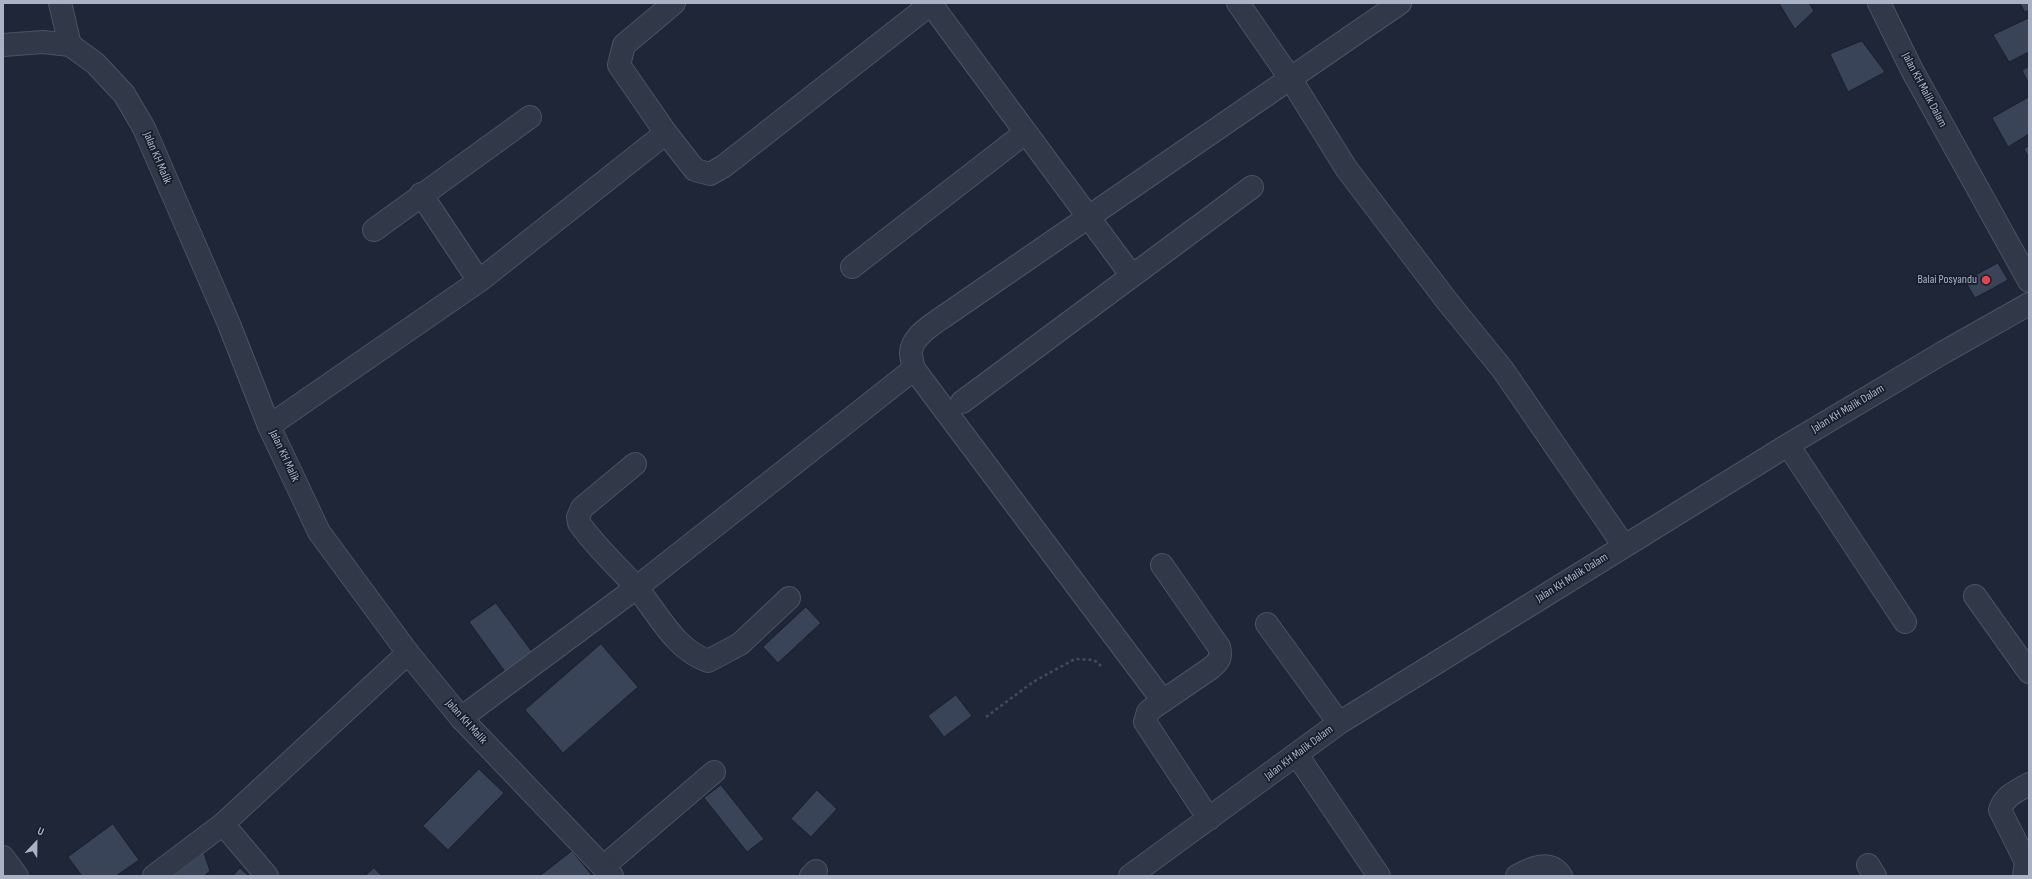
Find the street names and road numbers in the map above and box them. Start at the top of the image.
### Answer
street label: Jalan KH Malik Dalam [1898,50,1950,130]
street label: Jalan KH Malik [140,130,174,186]
street label: Jalan KH Malik Dalam [1809,382,1887,436]
street label: Jalan KH Malik [266,428,302,484]
street label: Jalan KH Malik Dalam [1533,550,1611,606]
street label: Jalan KH Malik [442,697,490,747]
street label: Jalan KH Malik Dalam [1262,722,1336,784]

